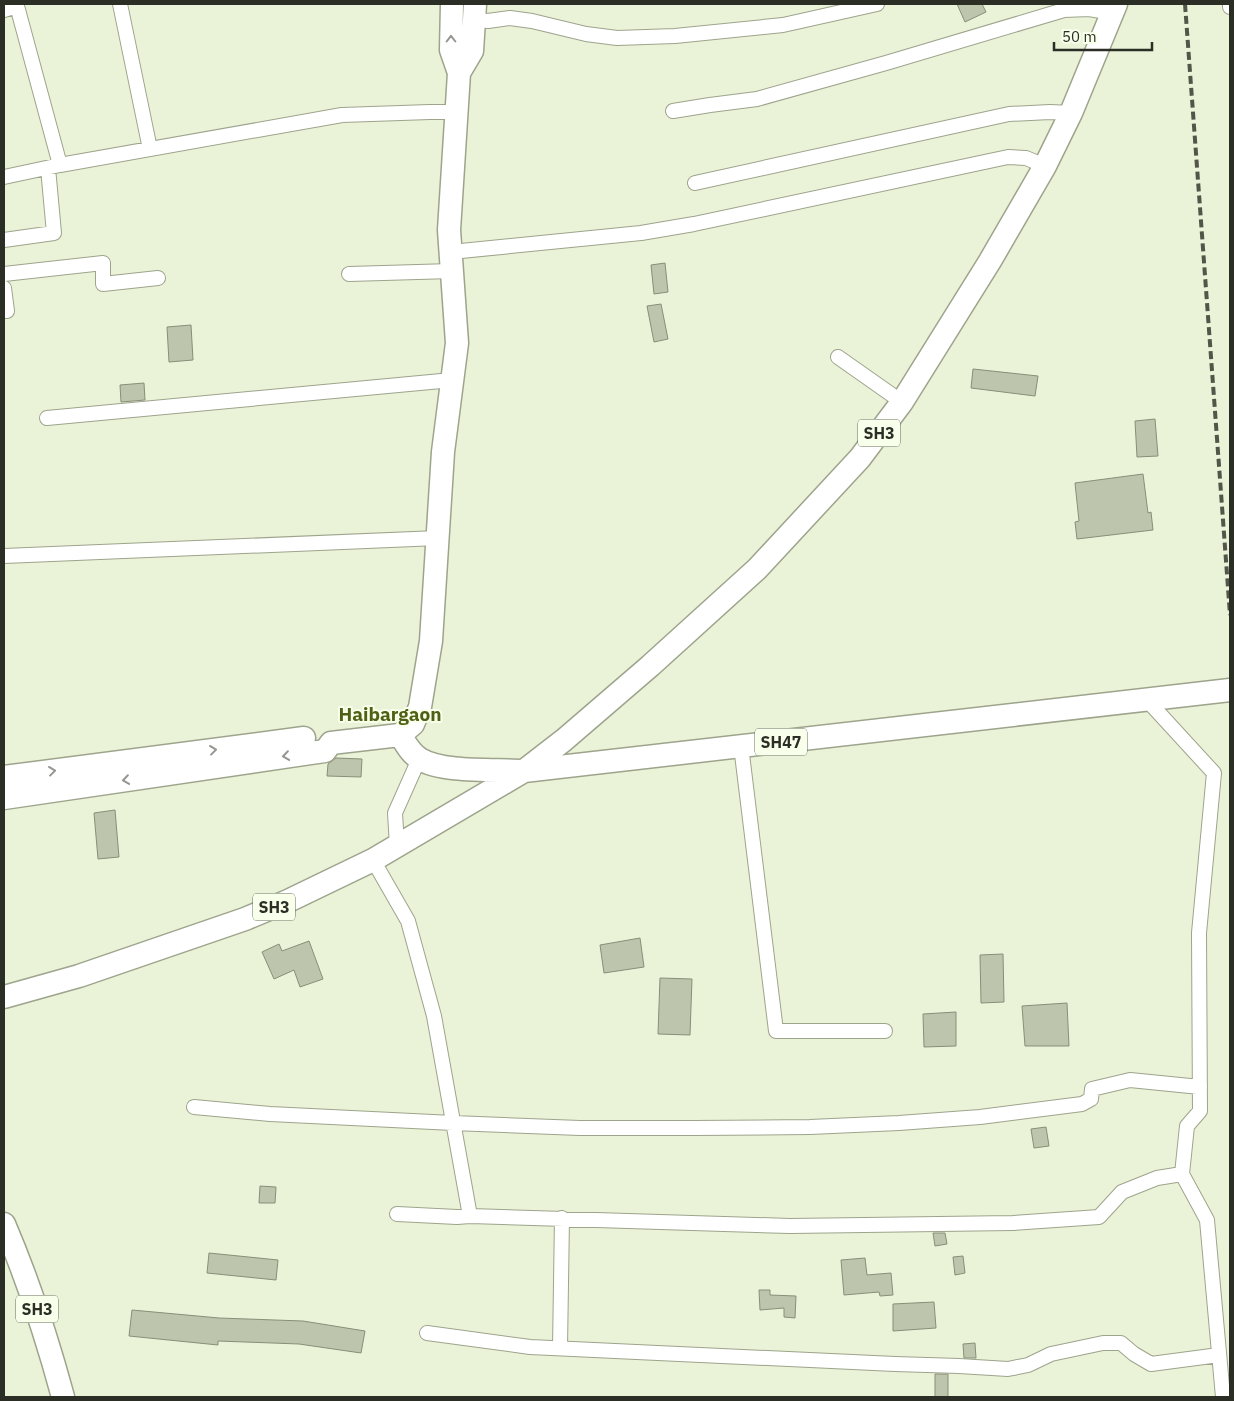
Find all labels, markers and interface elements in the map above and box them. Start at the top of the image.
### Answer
scale bar [1054,20,1152,52]
text: 50 m [1062,27,1097,46]
one-way arrow [446,35,456,42]
road number: SH3 [858,419,900,446]
district label: Haibargaon [338,702,442,726]
road number: SH47 [755,729,807,756]
one-way arrow [210,745,218,756]
one-way arrow [282,751,291,761]
one-way arrow [48,766,56,776]
one-way arrow [121,775,130,785]
road number: SH3 [253,894,295,920]
road number: SH3 [16,1296,58,1322]

